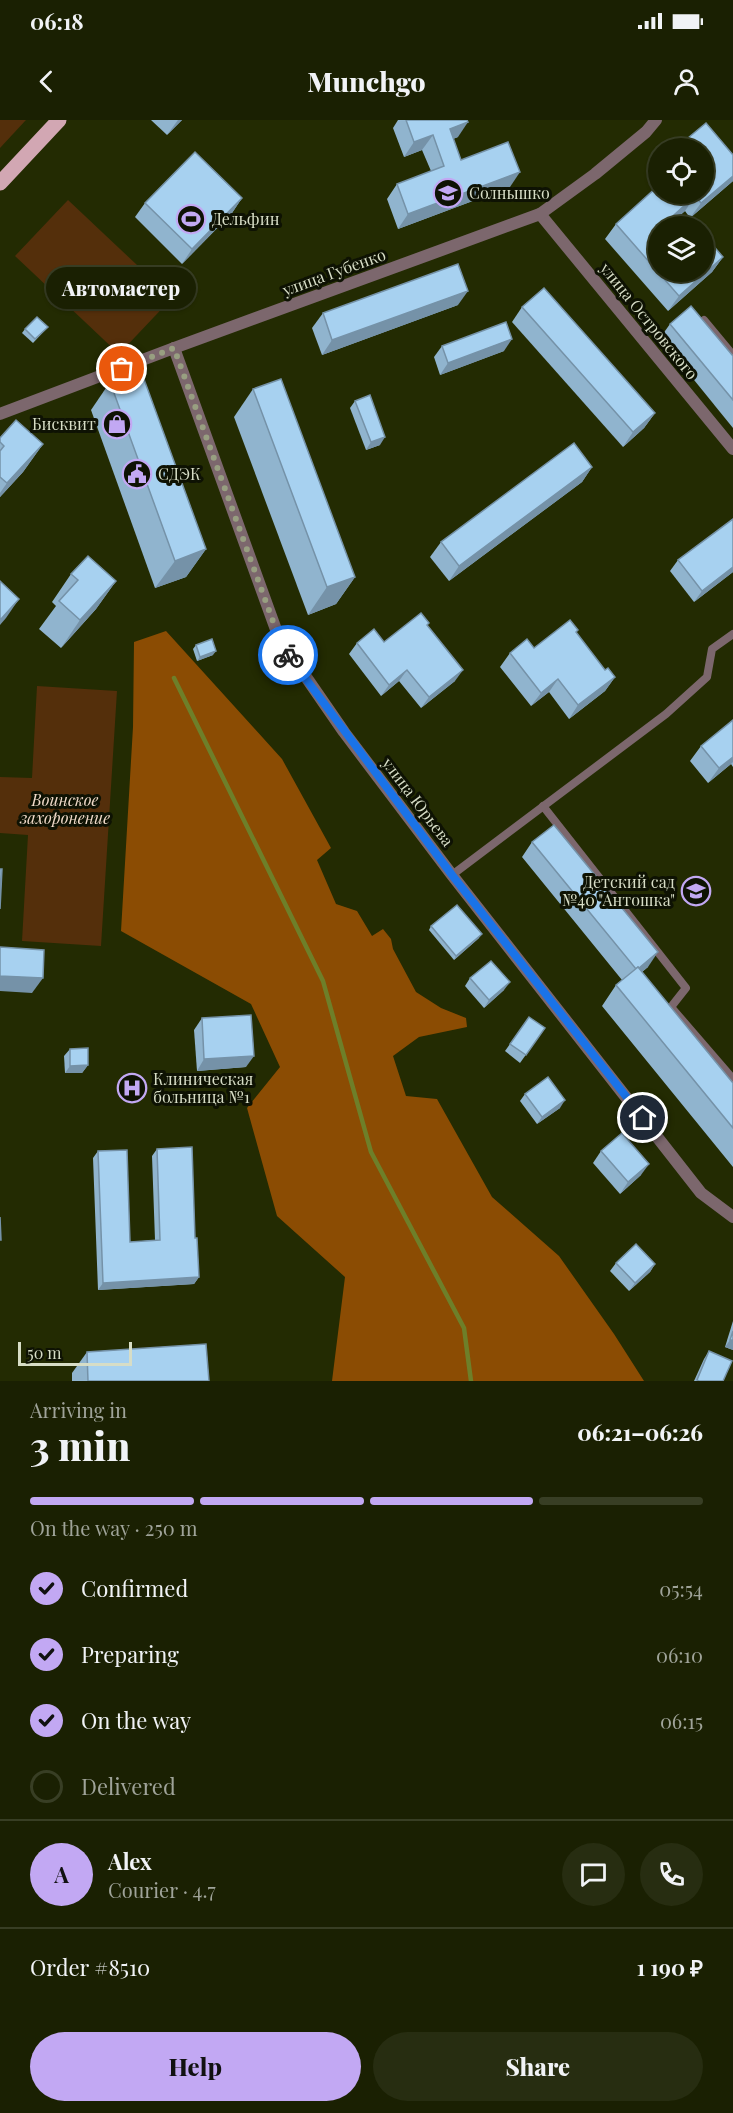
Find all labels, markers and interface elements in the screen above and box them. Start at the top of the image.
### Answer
text: 06:18 [30,6,84,36]
text: Munchgo [307,63,426,99]
icon: back [30,65,63,98]
icon: person [670,65,703,98]
map controls [648,138,714,282]
button: locate [648,138,714,204]
school or university icon: Солнышко [432,177,464,209]
place label: Солнышко [469,182,550,203]
sports icon: Дельфин [175,203,207,235]
place label: Дельфин [212,208,280,229]
button: layers [648,216,714,282]
street label: улица Губенко [278,243,388,300]
street label: улица Островского [595,257,703,383]
callout: Автомастер [47,267,197,309]
text: Автомастер [62,274,180,301]
pin [96,343,147,394]
icon: bag [105,352,138,385]
shop icon: Бисквит [101,408,133,440]
place label: Бисквит [32,413,96,434]
public building icon: СДЭК [121,458,153,490]
place label: СДЭК [158,463,201,484]
courier [258,625,318,685]
icon: bike [272,639,305,672]
street label: улица Юрьева [378,752,459,850]
park label: Воинское захоронение [19,789,110,828]
place label: Детский сад №40 "Антошка" [562,871,676,910]
school or university icon: Детский сад №40 "Антошка" [680,875,712,907]
place label: Клиническая больница №1 [153,1068,254,1107]
hospital icon: Клиническая больница №1 [116,1072,148,1104]
pin [617,1092,668,1143]
icon: home [626,1101,659,1134]
scale bar [18,1339,132,1366]
text: 50 m [27,1342,61,1363]
text: Arriving in [30,1396,127,1423]
text: 06:21–06:26 [577,1417,703,1447]
text: 3 min [30,1419,130,1471]
text: On the way · 250 m [30,1514,197,1541]
icon: check [30,1572,63,1605]
text: Confirmed [81,1573,188,1603]
text: 05:54 [659,1575,703,1602]
icon: check [30,1638,63,1671]
text: Preparing [81,1639,179,1669]
text: 06:10 [656,1641,703,1668]
icon: check [30,1704,63,1737]
text: On the way [81,1705,191,1735]
text: 06:15 [660,1707,703,1734]
text: Delivered [81,1771,176,1801]
button: chat [562,1843,625,1906]
button: phone [640,1843,703,1906]
text: Alex [108,1846,152,1876]
text: A [54,1859,69,1889]
text: Courier · 4.7 [108,1876,216,1903]
text: Order #8510 [30,1952,150,1982]
text: 1 190 ₽ [637,1952,703,1982]
button: Help [30,2032,361,2101]
button: Share [373,2032,703,2101]

